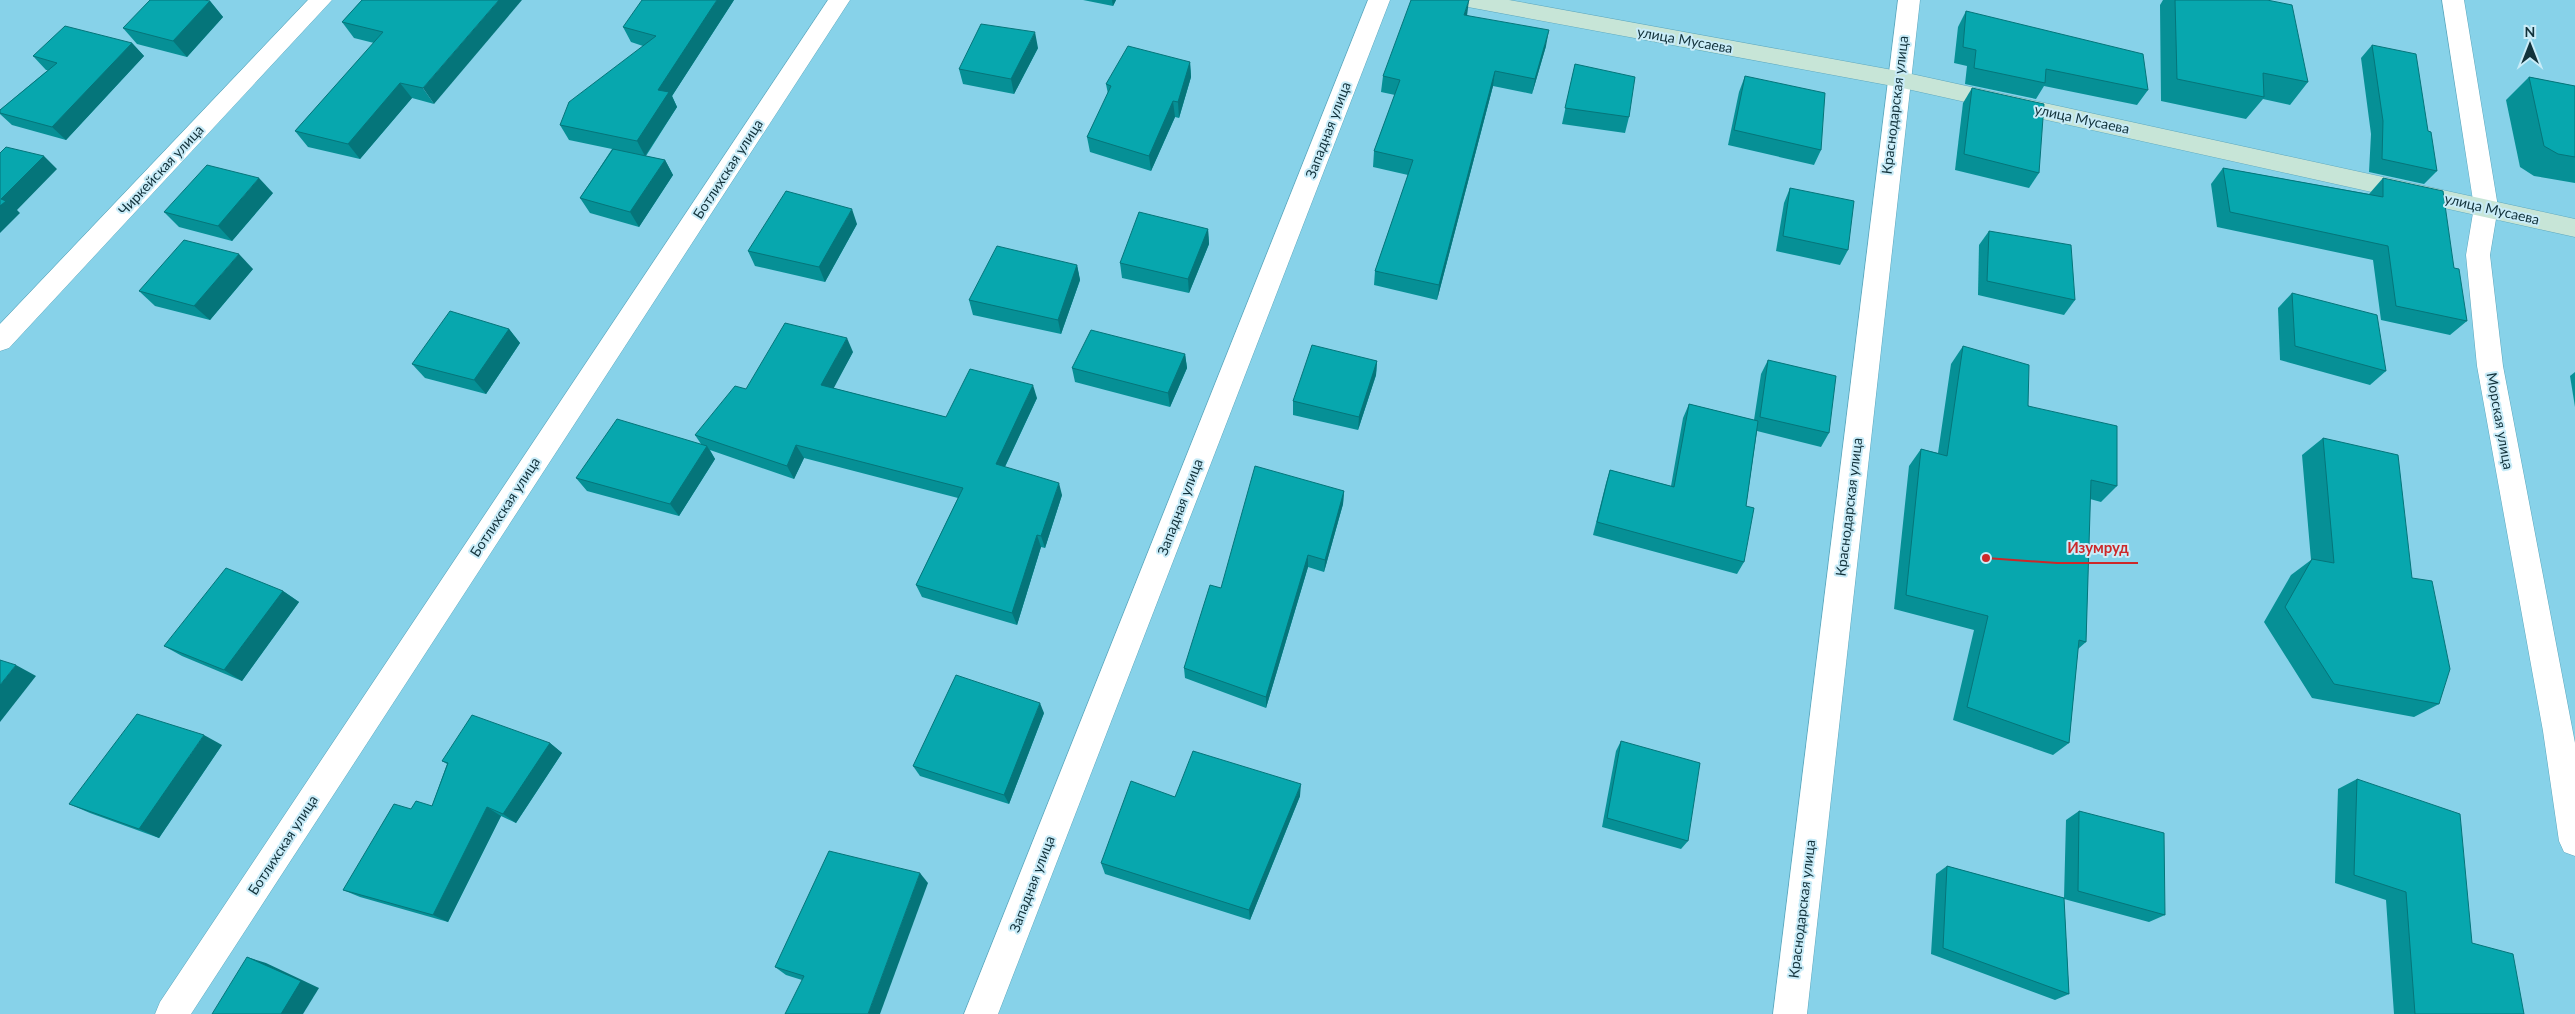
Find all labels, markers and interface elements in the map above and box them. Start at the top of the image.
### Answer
north arrow [2505,20,2555,70]
street label: улица Мусаева [1636,23,1734,56]
text: N [2525,23,2535,40]
street label: Краснодарская улица [1878,35,1911,175]
street label: Западная улица [1301,79,1354,180]
street label: улица Мусаева [2033,100,2131,137]
street label: Ботлихская улица [689,116,766,222]
street label: Чиркейская улица [114,121,207,218]
street label: улица Мусаева [2443,189,2541,228]
street label: Морская улица [2484,371,2517,471]
street label: Краснодарская улица [1832,437,1865,577]
street label: Ботлихская улица [466,454,543,560]
street label: Западная улица [1153,456,1206,557]
callout: Изумруд [2057,533,2138,563]
text: Изумруд [2067,538,2129,556]
street label: Ботлихская улица [244,792,321,898]
street label: Западная улица [1005,833,1058,934]
street label: Краснодарская улица [1785,839,1818,979]

